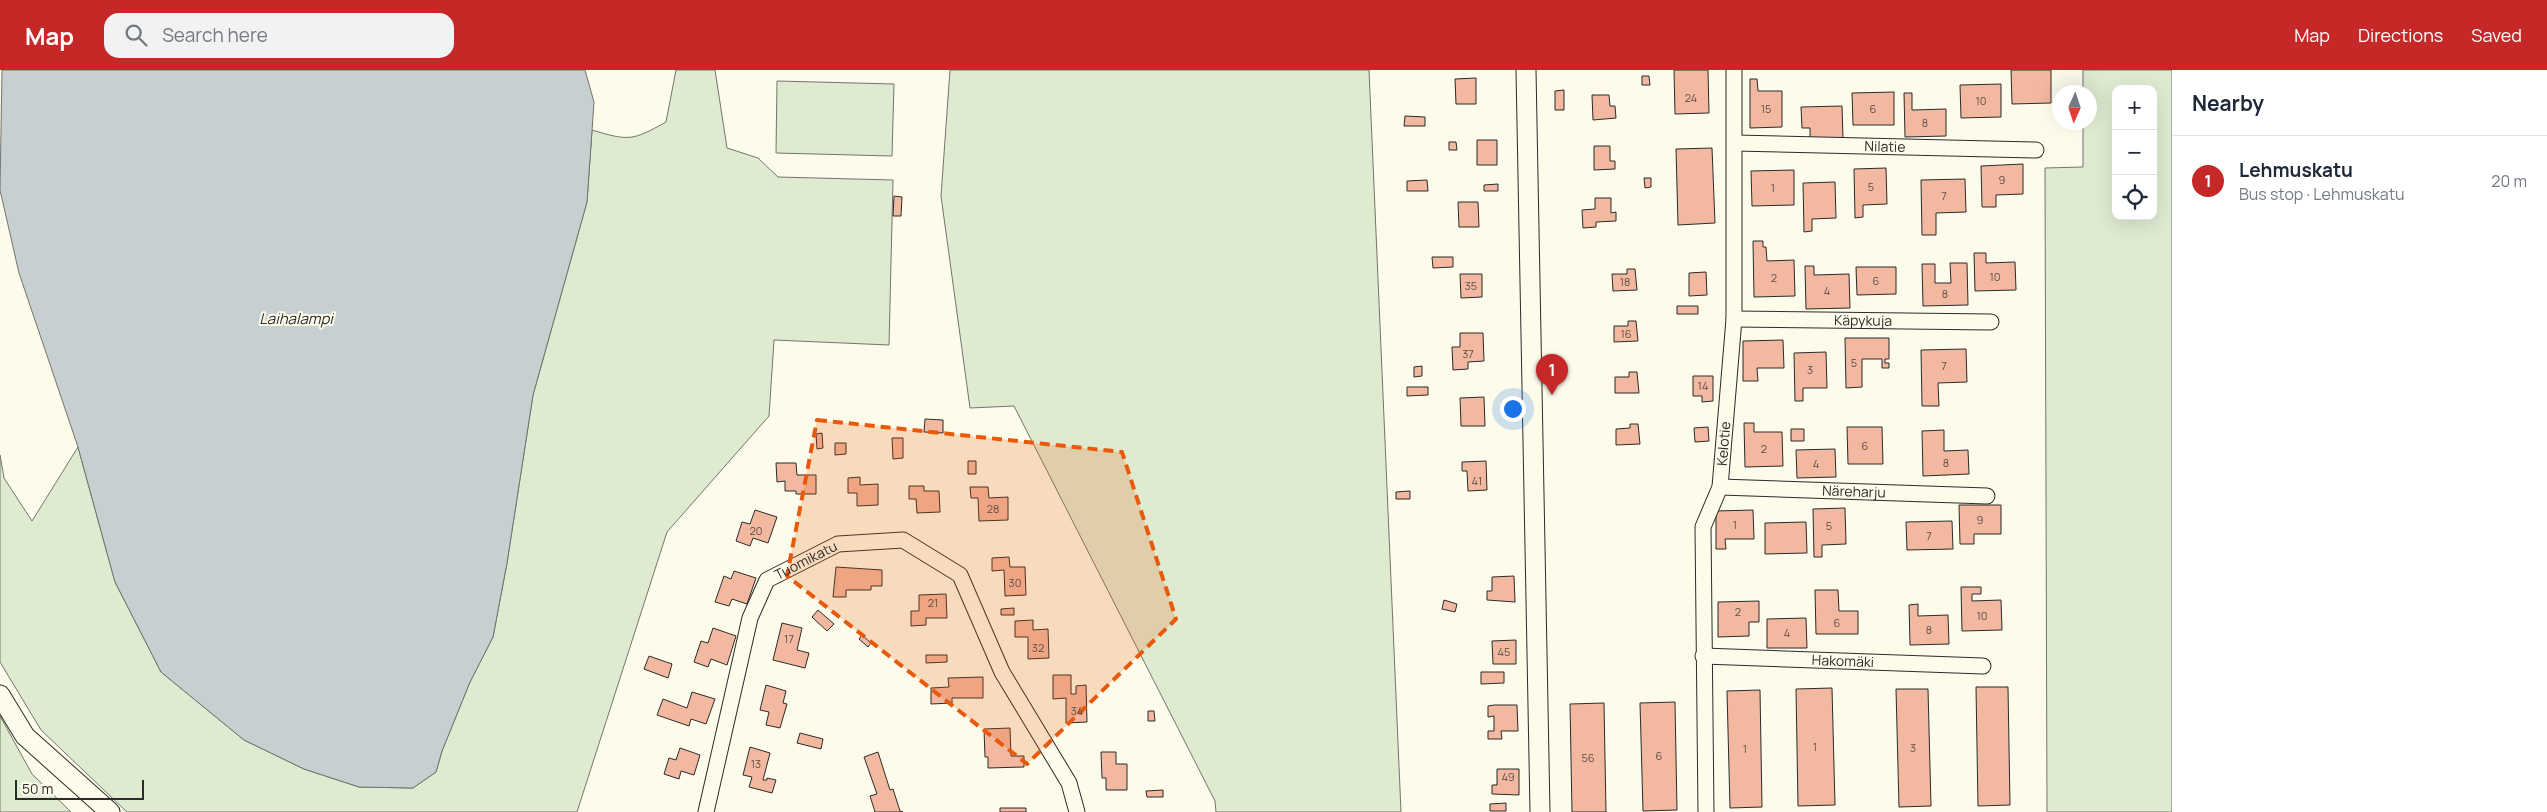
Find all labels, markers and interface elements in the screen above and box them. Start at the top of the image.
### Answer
search box [104,13,454,58]
text: Map [25,19,74,52]
icon: search [122,21,150,49]
text: Search here [162,22,268,48]
text: Map [2294,23,2330,47]
text: Directions [2358,23,2443,47]
text: Saved [2471,23,2522,47]
north arrow [2052,85,2097,130]
map controls [2112,85,2157,220]
button: + [2112,85,2157,130]
text: Nearby [2192,89,2264,117]
house number: 24 [1685,90,1697,105]
house number: 10 [1975,93,1987,108]
house number: 15 [1761,101,1771,116]
house number: 6 [1870,101,1877,116]
house number: 8 [1922,115,1928,130]
button: − [2112,130,2157,175]
street label: Nilatie [1864,136,1906,156]
text: Lehmuskatu [2239,157,2353,183]
text: 1 [2204,170,2212,192]
text: 20 m [2491,170,2527,192]
house number: 9 [1999,172,2006,187]
button: locate [2112,175,2157,220]
house number: 5 [1868,179,1874,194]
house number: 1 [1771,180,1775,195]
text: Bus stop · Lehmuskatu [2239,183,2405,205]
house number: 7 [1941,188,1947,203]
house number: 10 [1989,269,2001,284]
house number: 2 [1771,270,1777,285]
house number: 6 [1873,273,1880,288]
house number: 18 [1620,274,1630,289]
house number: 35 [1465,278,1477,293]
house number: 4 [1824,283,1830,298]
house number: 8 [1942,286,1948,301]
water label: Laihalampi [259,308,335,329]
street label: Käpykuja [1834,310,1892,330]
house number: 16 [1620,326,1632,341]
house number: 37 [1462,346,1474,361]
pin: 1 [1536,354,1568,395]
house number: 5 [1851,355,1857,370]
house number: 7 [1941,358,1947,373]
house number: 3 [1807,362,1813,377]
house number: 14 [1698,378,1708,393]
your location [1500,396,1526,422]
street label: Kelotie [1712,421,1734,467]
house number: 6 [1862,438,1869,453]
house number: 2 [1761,441,1767,456]
house number: 8 [1943,455,1949,470]
house number: 4 [1813,456,1819,471]
house number: 41 [1472,473,1482,488]
street label: Näreharju [1822,480,1886,502]
house number: 28 [987,501,999,516]
house number: 9 [1977,512,1984,527]
house number: 1 [1733,517,1737,532]
house number: 5 [1826,518,1832,533]
house number: 20 [750,523,762,538]
house number: 7 [1926,528,1932,543]
street label: Tuomikatu [771,536,840,584]
house number: 30 [1009,575,1021,590]
house number: 21 [928,595,938,610]
house number: 2 [1735,604,1741,619]
house number: 10 [1976,608,1988,623]
house number: 6 [1834,615,1841,630]
house number: 8 [1926,622,1932,637]
house number: 4 [1784,625,1790,640]
house number: 17 [784,631,794,646]
house number: 32 [1032,640,1044,655]
house number: 45 [1498,644,1510,659]
street label: Hakomäki [1811,650,1874,671]
house number: 34 [1071,703,1083,718]
house number: 1 [1813,739,1817,754]
house number: 3 [1910,740,1916,755]
house number: 1 [1743,741,1747,756]
house number: 6 [1656,748,1663,763]
house number: 56 [1581,750,1595,765]
house number: 13 [751,756,761,771]
house number: 49 [1501,769,1515,784]
scale bar [15,777,144,800]
text: 50 m [22,779,53,798]

